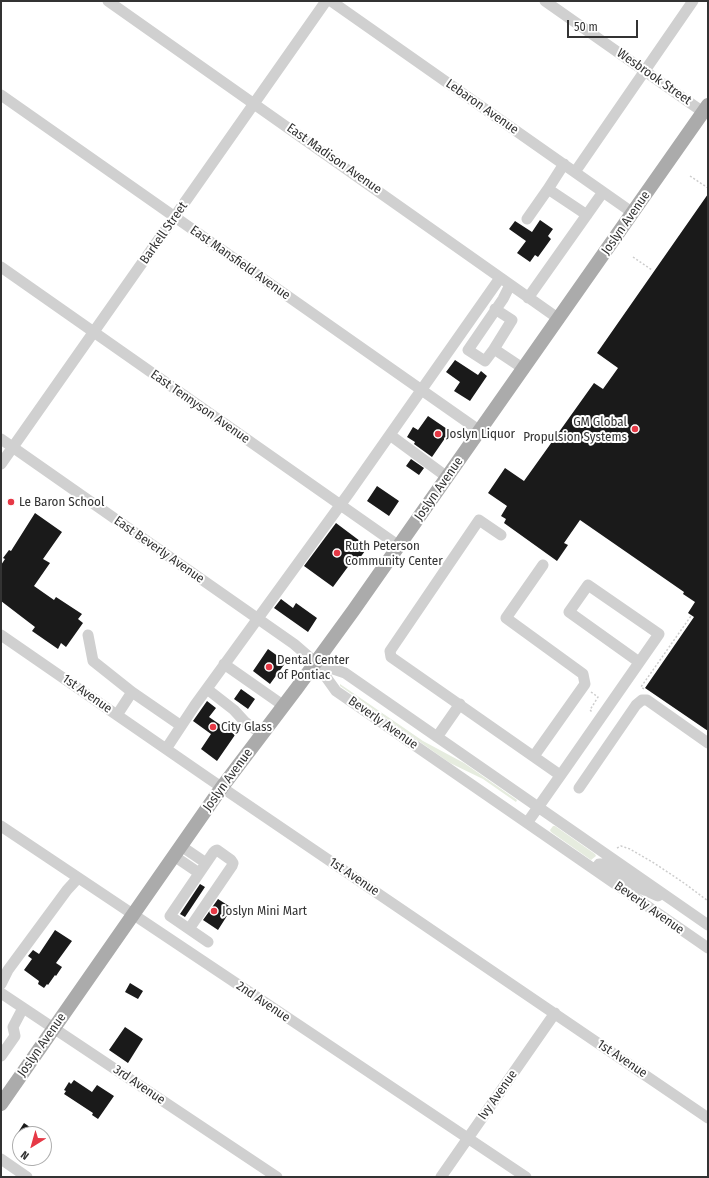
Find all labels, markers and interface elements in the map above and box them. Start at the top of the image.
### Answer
scale bar [569,12,640,38]
text: 50 m [574,20,598,34]
street label: Wesbrook Street [614,46,694,108]
street label: Lebaron Avenue [443,76,521,138]
street label: East Madison Avenue [284,120,384,198]
street label: Joslyn Avenue [598,188,654,258]
street label: Barkell Street [137,199,191,267]
street label: East Mansfield Avenue [187,223,293,303]
street label: East Tennyson Avenue [147,367,253,447]
place label: GM Global Propulsion Systems [523,414,627,445]
marker: GM Global Propulsion Systems [630,424,640,434]
place label: Joslyn Liquor [446,426,515,442]
marker: Joslyn Liquor [433,429,443,439]
street label: Joslyn Avenue [411,454,467,524]
place label: Le Baron School [19,494,104,510]
marker: Le Baron School [6,497,16,507]
street label: East Beverly Avenue [111,513,207,587]
place label: Ruth Peterson Community Center [345,538,443,569]
marker: Ruth Peterson Community Center [332,548,342,558]
place label: Dental Center of Pontiac [277,652,349,683]
marker: Dental Center of Pontiac [264,662,274,672]
street label: 1st Avenue [59,671,115,717]
street label: Beverly Avenue [345,693,421,753]
place label: City Glass [221,719,272,735]
marker: City Glass [208,722,218,732]
street label: Joslyn Avenue [200,745,256,815]
street label: 1st Avenue [326,855,382,899]
street label: Beverly Avenue [611,878,687,938]
place label: Joslyn Mini Mart [222,903,307,919]
marker: Joslyn Mini Mart [209,906,219,916]
street label: 2nd Avenue [233,978,293,1026]
street label: Joslyn Avenue [14,1010,70,1080]
street label: 1st Avenue [594,1037,650,1081]
street label: 3rd Avenue [110,1062,168,1108]
street label: Ivy Avenue [475,1067,521,1123]
north arrow [12,1126,52,1166]
text: N [19,1148,32,1162]

